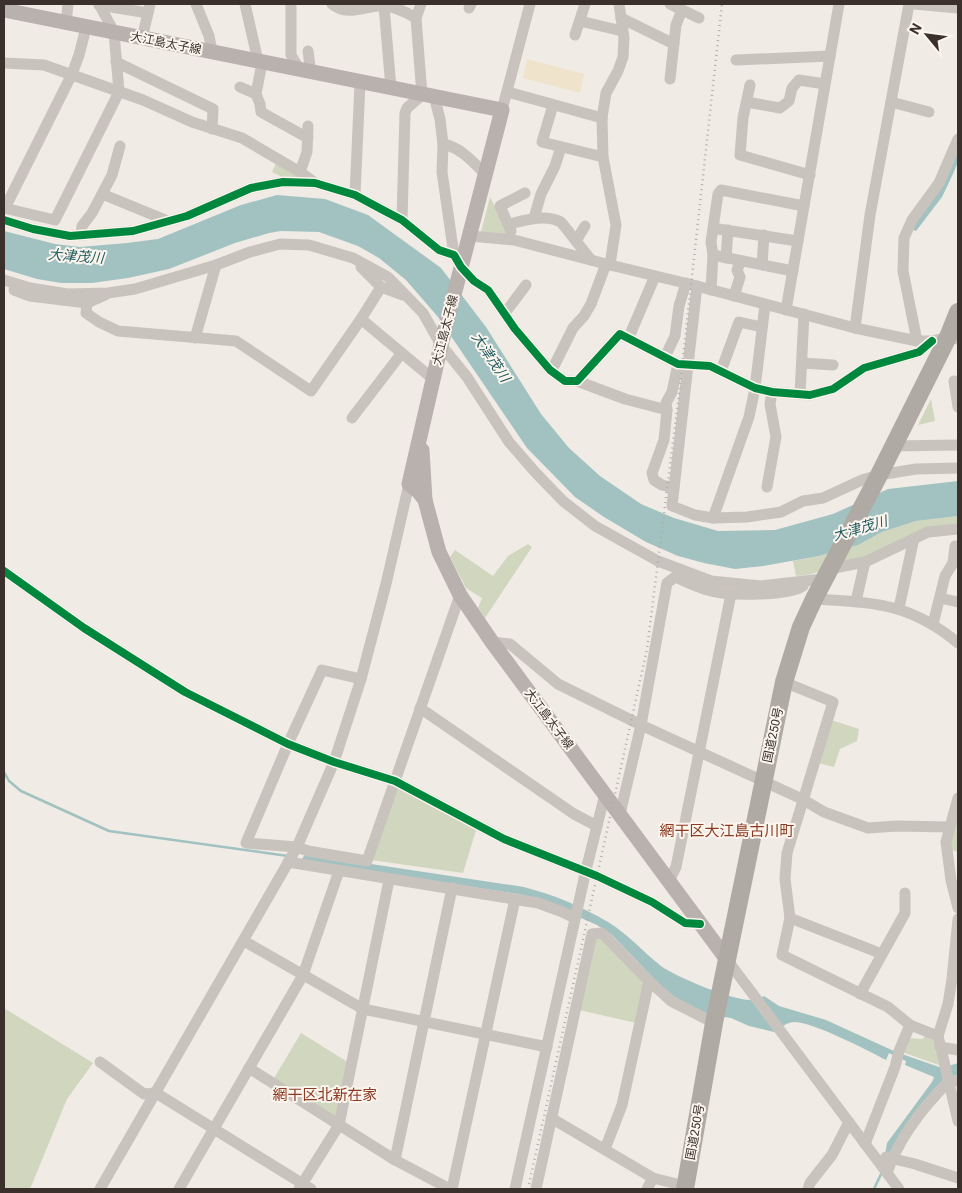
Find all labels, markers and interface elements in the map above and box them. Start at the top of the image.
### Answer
north arrow [902,10,952,60]
text: N [906,20,925,37]
street label: 大江島太子線 [129,29,203,57]
water label: 大津茂川 [48,246,106,266]
street label: 大江島太子線 [429,293,461,367]
water label: 大津茂川 [469,329,514,386]
water label: 大津茂川 [831,512,891,543]
street label: 大江島太子線 [522,686,576,752]
street label: 国道250号 [760,706,786,764]
district label: 網干区大江島古川町 [659,822,795,840]
district label: 網干区北新在家 [272,1086,378,1104]
street label: 国道250号 [683,1103,707,1161]

